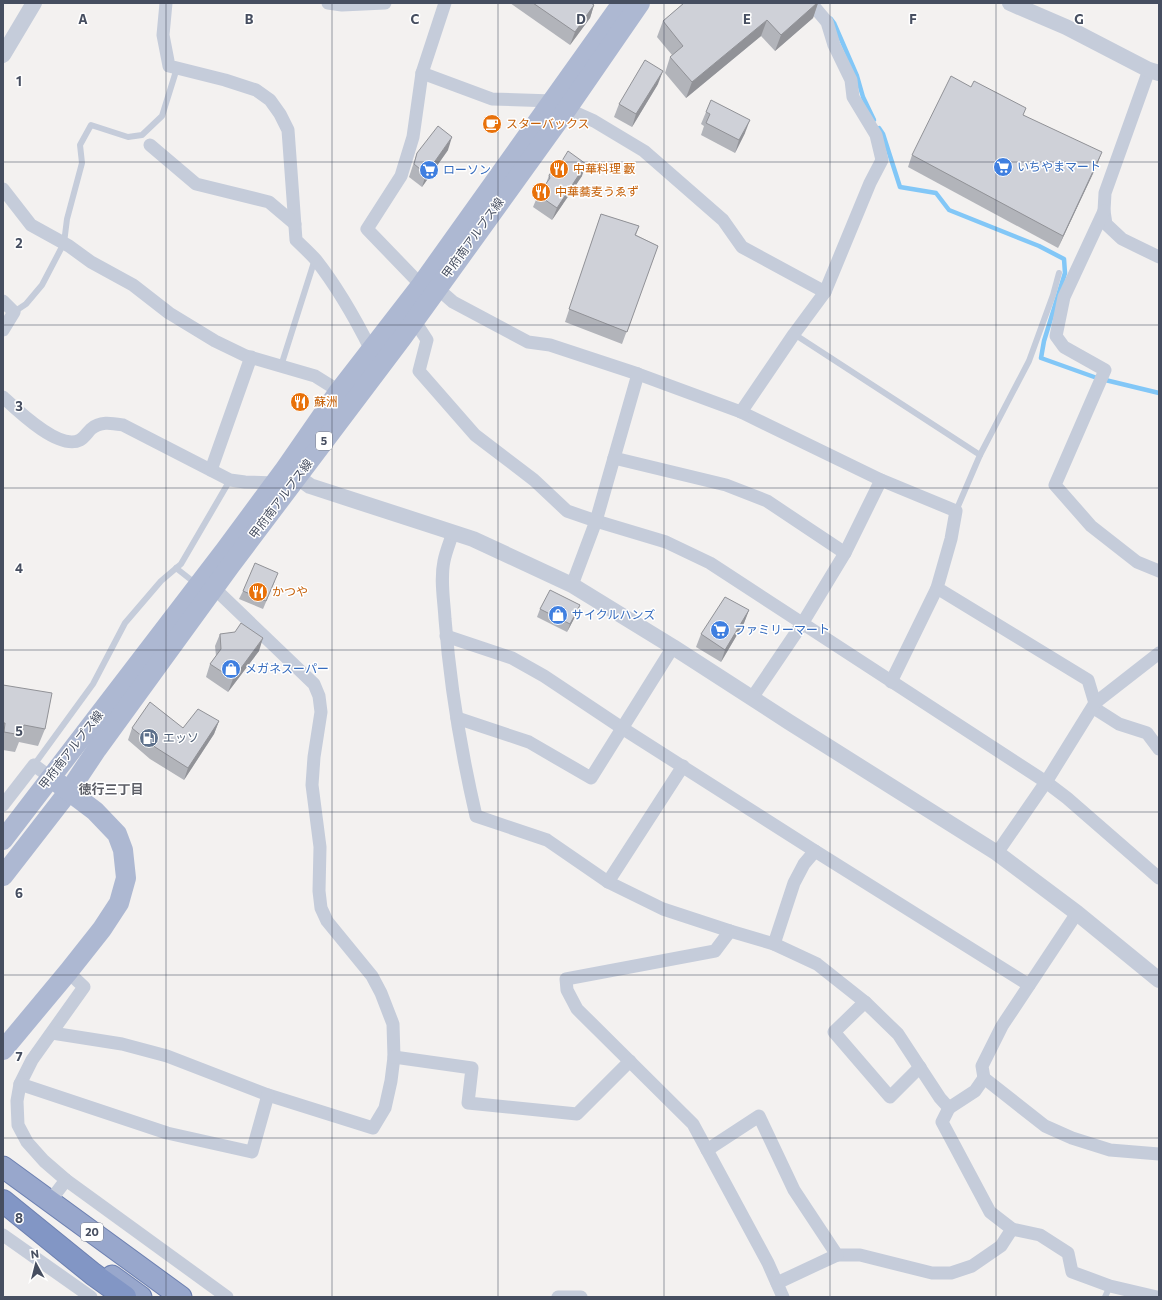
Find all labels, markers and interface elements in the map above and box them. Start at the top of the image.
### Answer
text: A [78,11,88,27]
text: B [245,11,254,27]
text: C [411,11,420,27]
text: D [576,11,586,27]
text: E [743,11,751,27]
text: F [909,11,917,27]
text: G [1074,11,1084,27]
text: 1 [16,73,22,89]
cafe icon: スターバックス [481,113,503,135]
place label: スターバックス [506,116,590,130]
supermarket icon: いちやまマート [992,156,1014,178]
restaurant icon: 中華料理 藪 [548,158,570,180]
supermarket icon: ローソン [418,159,440,181]
place label: いちやまマート [1017,159,1101,173]
place label: 中華料理 藪 [573,161,635,175]
place label: ローソン [443,162,491,176]
restaurant icon: 中華蕎麦うゑず [530,181,552,203]
place label: 中華蕎麦うゑず [555,184,639,198]
street label: 甲府南アルプス線 [438,195,506,280]
text: 2 [15,235,23,251]
restaurant icon: 蘇洲 [289,391,311,413]
place label: 蘇洲 [314,394,338,408]
text: 3 [15,398,23,414]
road number: 5 [316,432,332,450]
street label: 甲府南アルプス線 [246,456,315,541]
text: 4 [15,560,23,576]
restaurant icon: かつや [247,581,269,603]
place label: かつや [272,584,308,598]
shop icon: サイクルハンズ [547,604,569,626]
place label: サイクルハンズ [572,607,655,621]
supermarket icon: ファミリーマート [709,619,731,641]
place label: ファミリーマート [734,622,830,636]
shop icon: メガネスーパー [220,658,242,680]
place label: メガネスーパー [245,661,329,675]
street label: 甲府南アルプス線 [35,707,105,791]
text: 5 [15,723,23,739]
fuel station icon: エッソ [138,727,160,749]
place label: エッソ [163,730,199,744]
district label: 徳行三丁目 [78,781,144,797]
text: 6 [15,885,23,901]
text: 7 [15,1048,23,1064]
text: 8 [15,1210,23,1226]
road number: 20 [81,1223,103,1241]
north arrow [16,1244,56,1284]
text: N [30,1247,40,1261]

